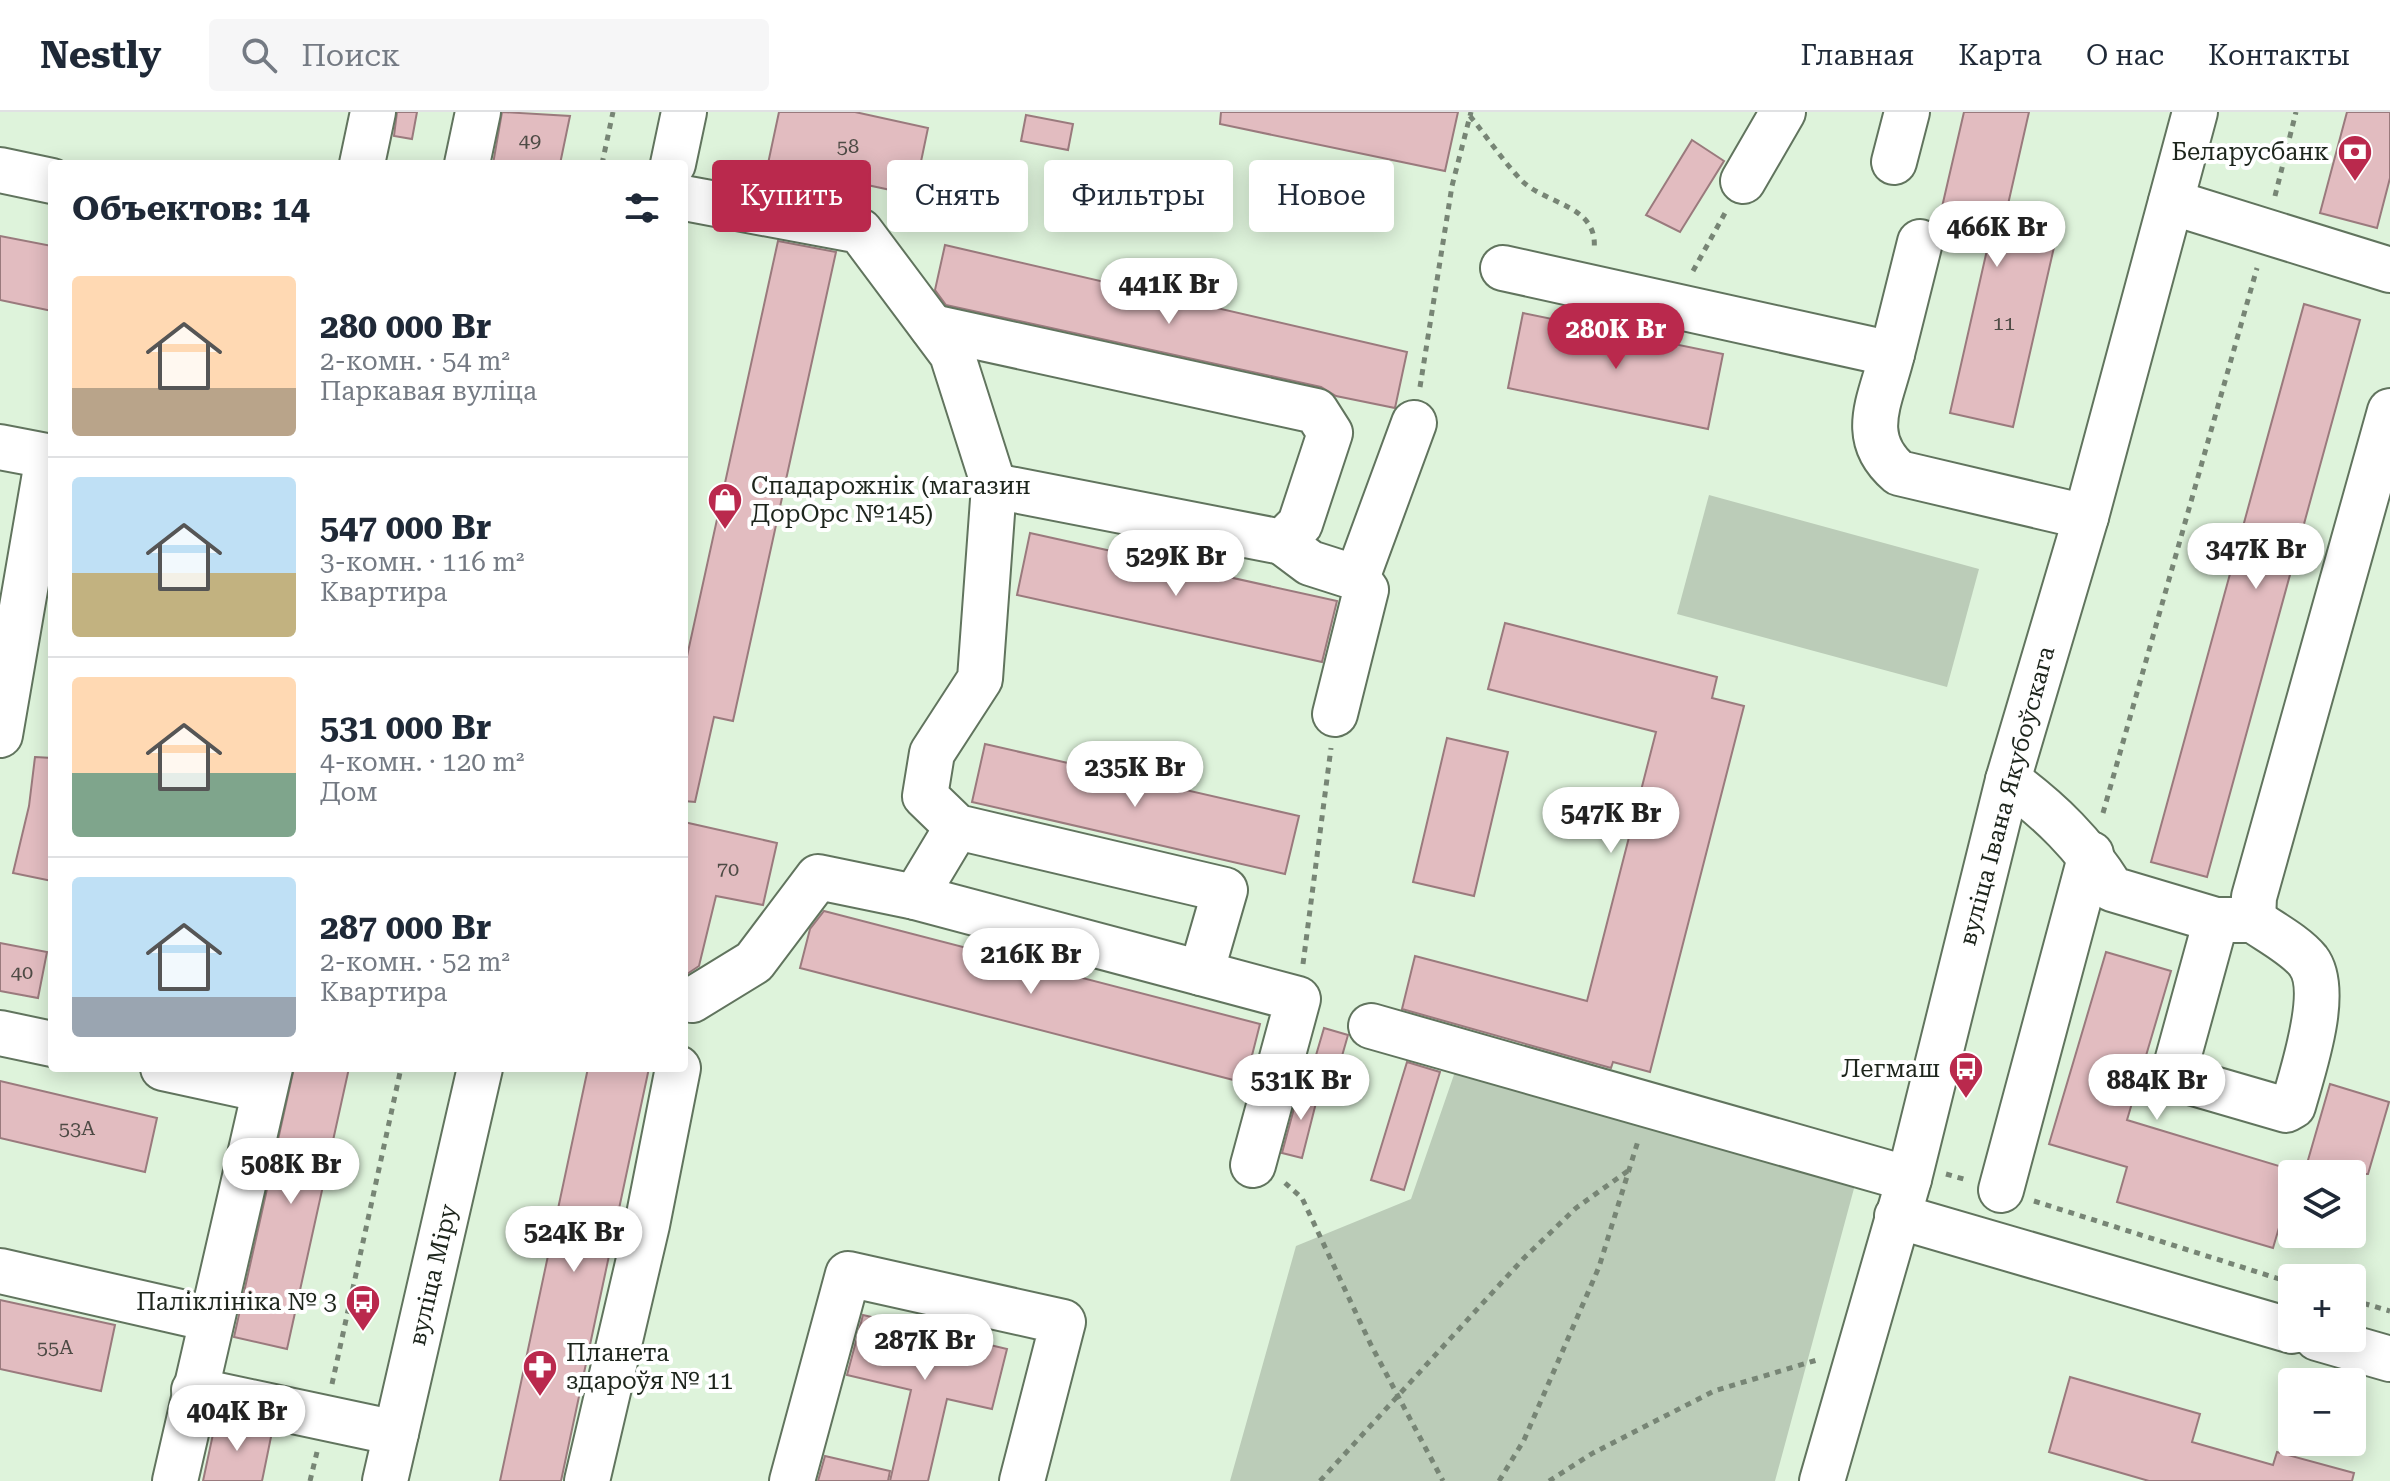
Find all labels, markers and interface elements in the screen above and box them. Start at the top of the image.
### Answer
search box [209,19,769,91]
text: Nestly [40,33,161,77]
icon: search [237,33,281,77]
text: Поиск [301,38,400,73]
text: Главная [1800,39,1914,72]
text: Карта [1958,39,2042,72]
text: О нас [2086,39,2164,72]
text: Контакты [2208,39,2350,72]
house number: 49 [519,128,541,152]
bank icon: Беларусбанк [2336,133,2374,183]
house number: 58 [837,134,859,158]
place label: Беларусбанк [2172,138,2329,166]
chip: Купить [712,160,871,232]
chip: Снять [887,160,1028,232]
chip: Фильтры [1044,160,1233,232]
chip: Новое [1249,160,1394,232]
icon: filters [620,186,664,230]
text: Объектов: 14 [72,188,310,228]
pin: 466K Br [1923,201,2071,269]
text: 466K Br [1946,212,2048,242]
pin: 441K Br [1095,258,1243,326]
text: 441K Br [1118,269,1220,299]
pin: 280K Br [1542,303,1690,371]
text: 280 000 Br [320,306,491,346]
icon: home [136,308,232,404]
house number: 11 [1993,311,2015,335]
text: 280K Br [1565,314,1667,344]
text: 2-комн. · 54 m² [320,346,510,376]
text: Паркавая вуліца [320,376,537,406]
place label: Спадарожнік (магазин ДорОрс №145) [751,472,1031,528]
shop icon: Спадарожнік (магазин ДорОрс №145) [706,481,744,531]
text: 547 000 Br [320,507,491,547]
icon: home [136,509,232,605]
pin: 347K Br [2182,523,2330,591]
pin: 529K Br [1102,530,1250,598]
text: 347K Br [2205,534,2307,564]
text: 529K Br [1125,541,1227,571]
text: 3-комн. · 116 m² [320,547,525,577]
text: Квартира [320,577,447,607]
street label: вуліца Івана Якубоўскага [1954,643,2060,949]
text: 531 000 Br [320,707,491,747]
icon: home [136,709,232,805]
pin: 235K Br [1061,741,1209,809]
text: 4-комн. · 120 m² [320,747,525,777]
text: 235K Br [1084,752,1186,782]
text: Дом [320,777,378,807]
pin: 547K Br [1537,787,1685,855]
text: 547K Br [1560,798,1662,828]
house number: 70 [717,857,739,881]
text: 287 000 Br [320,907,491,947]
icon: home [136,909,232,1005]
pin: 216K Br [957,928,1105,996]
text: 216K Br [980,939,1082,969]
text: 2-комн. · 52 m² [320,947,510,977]
house number: 40 [11,960,33,984]
text: Квартира [320,977,447,1007]
bus stop icon: Легмаш [1947,1050,1985,1100]
pin: 531K Br [1227,1054,1375,1122]
pin: 884K Br [2083,1054,2231,1122]
place label: Легмаш [1841,1055,1940,1083]
text: 531K Br [1250,1065,1352,1095]
text: 884K Br [2106,1065,2208,1095]
house number: 53А [59,1116,95,1140]
pin: 508K Br [217,1138,365,1206]
text: 508K Br [240,1149,342,1179]
map controls [2278,1160,2366,1456]
button: layers [2278,1160,2366,1248]
street label: вуліца Міру [403,1201,463,1348]
pin: 524K Br [500,1206,648,1274]
text: 524K Br [523,1217,625,1247]
button: + [2278,1264,2366,1352]
bus stop icon: Паліклініка № 3 [344,1283,382,1333]
place label: Паліклініка № 3 [136,1288,337,1316]
pin: 287K Br [851,1314,999,1382]
text: 287K Br [874,1325,976,1355]
house number: 55А [37,1335,73,1359]
place label: Планета здароўя № 11 [566,1339,733,1395]
pharmacy icon: Планета здароўя № 11 [521,1348,559,1398]
button: − [2278,1368,2366,1456]
pin: 404K Br [163,1385,311,1453]
text: 404K Br [186,1396,288,1426]

